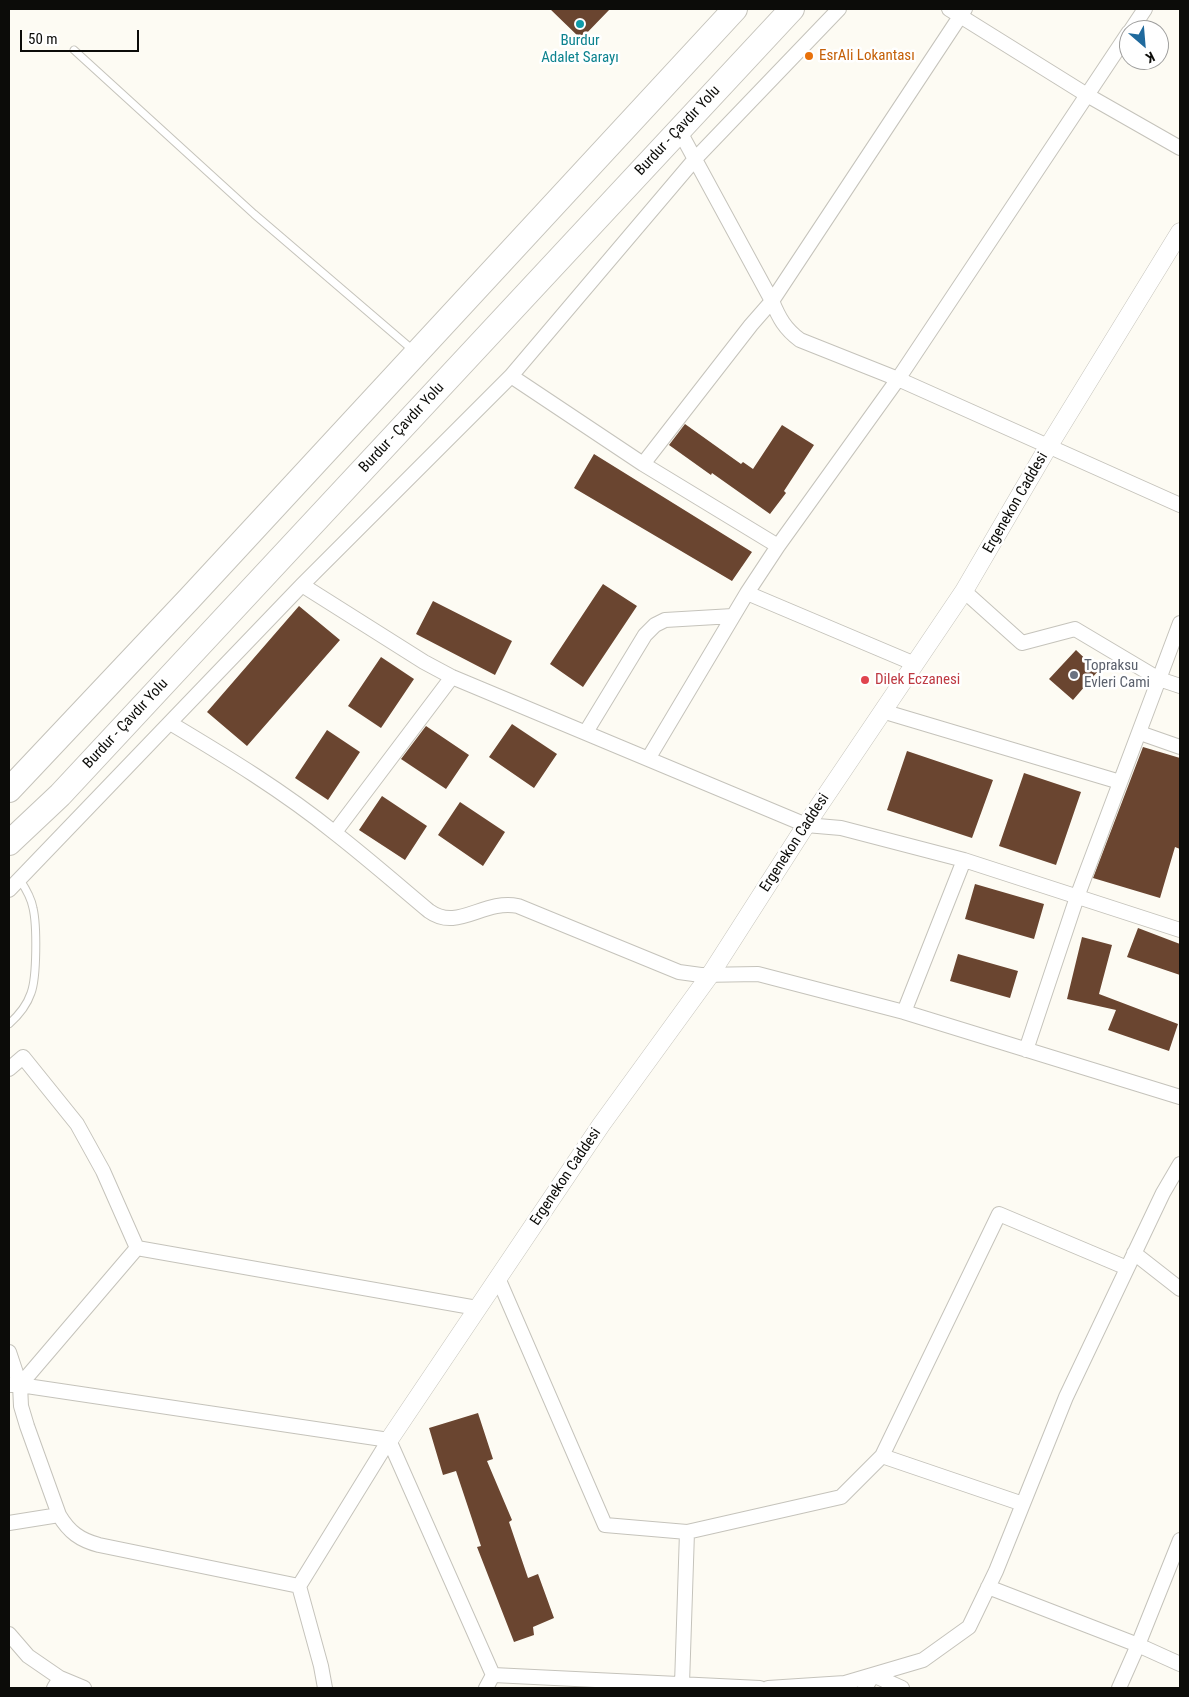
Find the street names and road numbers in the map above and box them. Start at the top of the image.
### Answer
street label: Burdur - Çavdır Yolu [632,82,724,180]
street label: Burdur - Çavdır Yolu [356,379,448,477]
street label: Ergenekon Caddesi [980,449,1052,557]
street label: Burdur - Çavdır Yolu [80,675,172,773]
street label: Ergenekon Caddesi [757,791,833,895]
street label: Ergenekon Caddesi [527,1125,605,1229]

